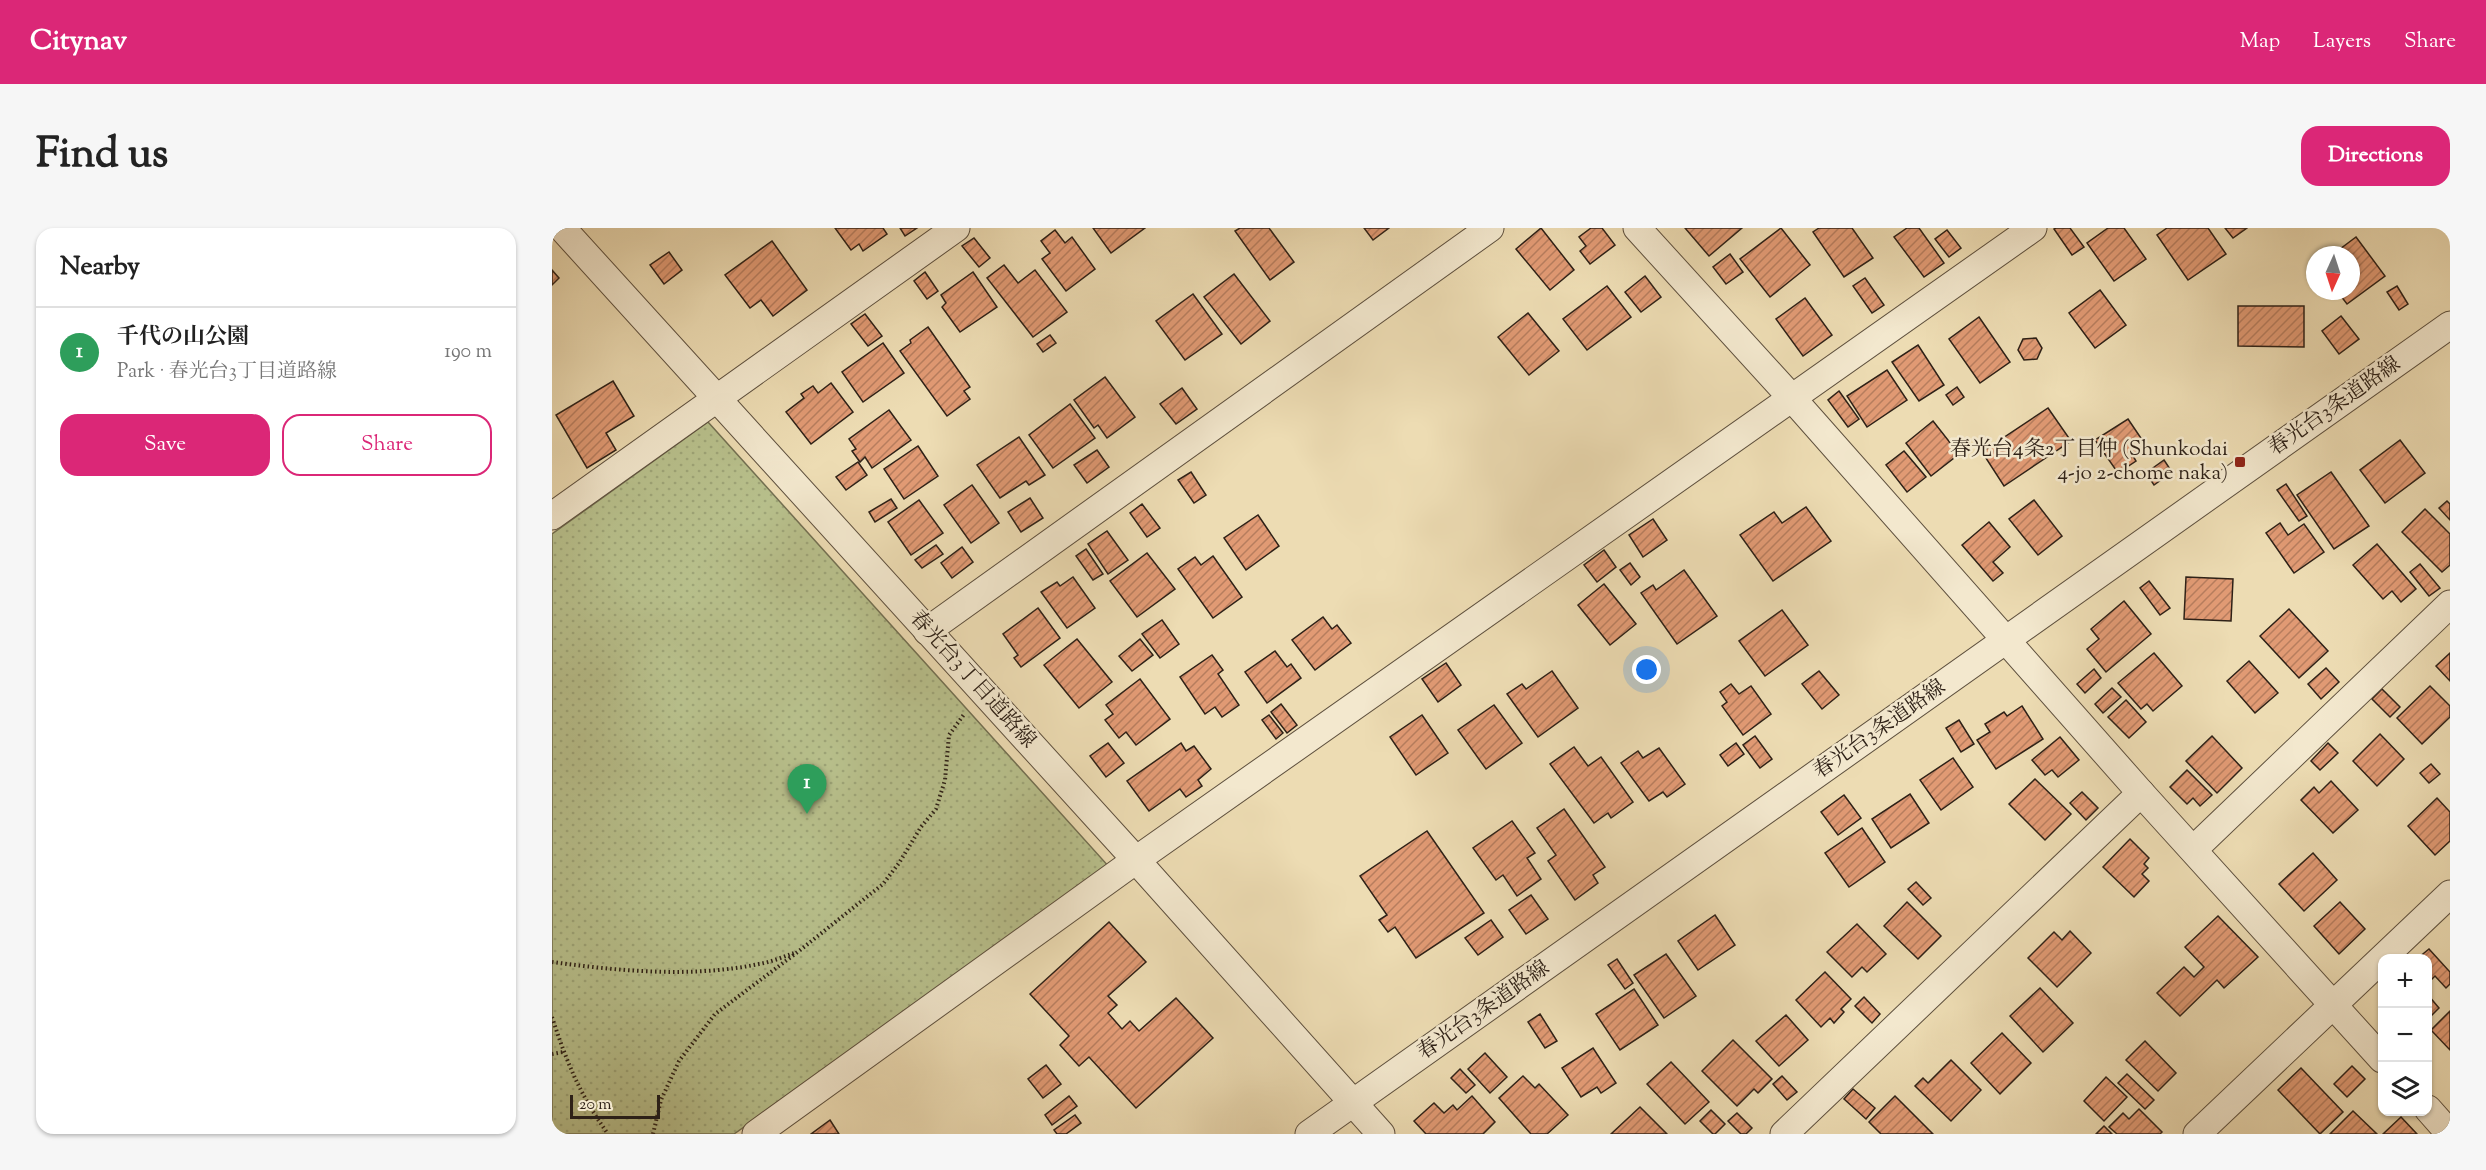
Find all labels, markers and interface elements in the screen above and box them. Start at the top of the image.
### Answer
text: Citynav [30,22,127,62]
text: Map [2240,27,2280,57]
text: Layers [2313,27,2371,57]
text: Share [2404,27,2456,57]
text: Find us [36,126,168,186]
button: Directions [2301,126,2450,186]
north arrow [2306,246,2360,300]
text: Nearby [60,249,140,286]
text: 千代の山公園 [117,322,249,354]
text: 1 [76,338,83,367]
text: 190 m [444,338,492,367]
street label: 春光台3条道路線 [2263,350,2407,464]
text: Park · 春光台3丁目道路線 [117,358,337,387]
button: Save [60,414,270,476]
button: Share [282,414,492,476]
place label: 春光台4条2丁目仲 (Shunkodai 4-jo 2-chome naka) [1950,435,2228,489]
marker: 春光台4条2丁目仲 (Shunkodai 4-jo 2-chome naka) [2233,455,2247,469]
street label: 春光台3丁目道路線 [902,604,1042,756]
your location [1632,655,1661,684]
street label: 春光台3条道路線 [1808,673,1952,787]
pin: 1 [788,764,826,814]
street label: 春光台3条道路線 [1412,954,1556,1068]
map controls [2378,954,2432,1116]
button: + [2378,954,2432,1008]
button: − [2378,1008,2432,1062]
button: layers [2378,1062,2432,1116]
scale bar [570,1092,660,1120]
text: 20 m [579,1094,612,1117]

